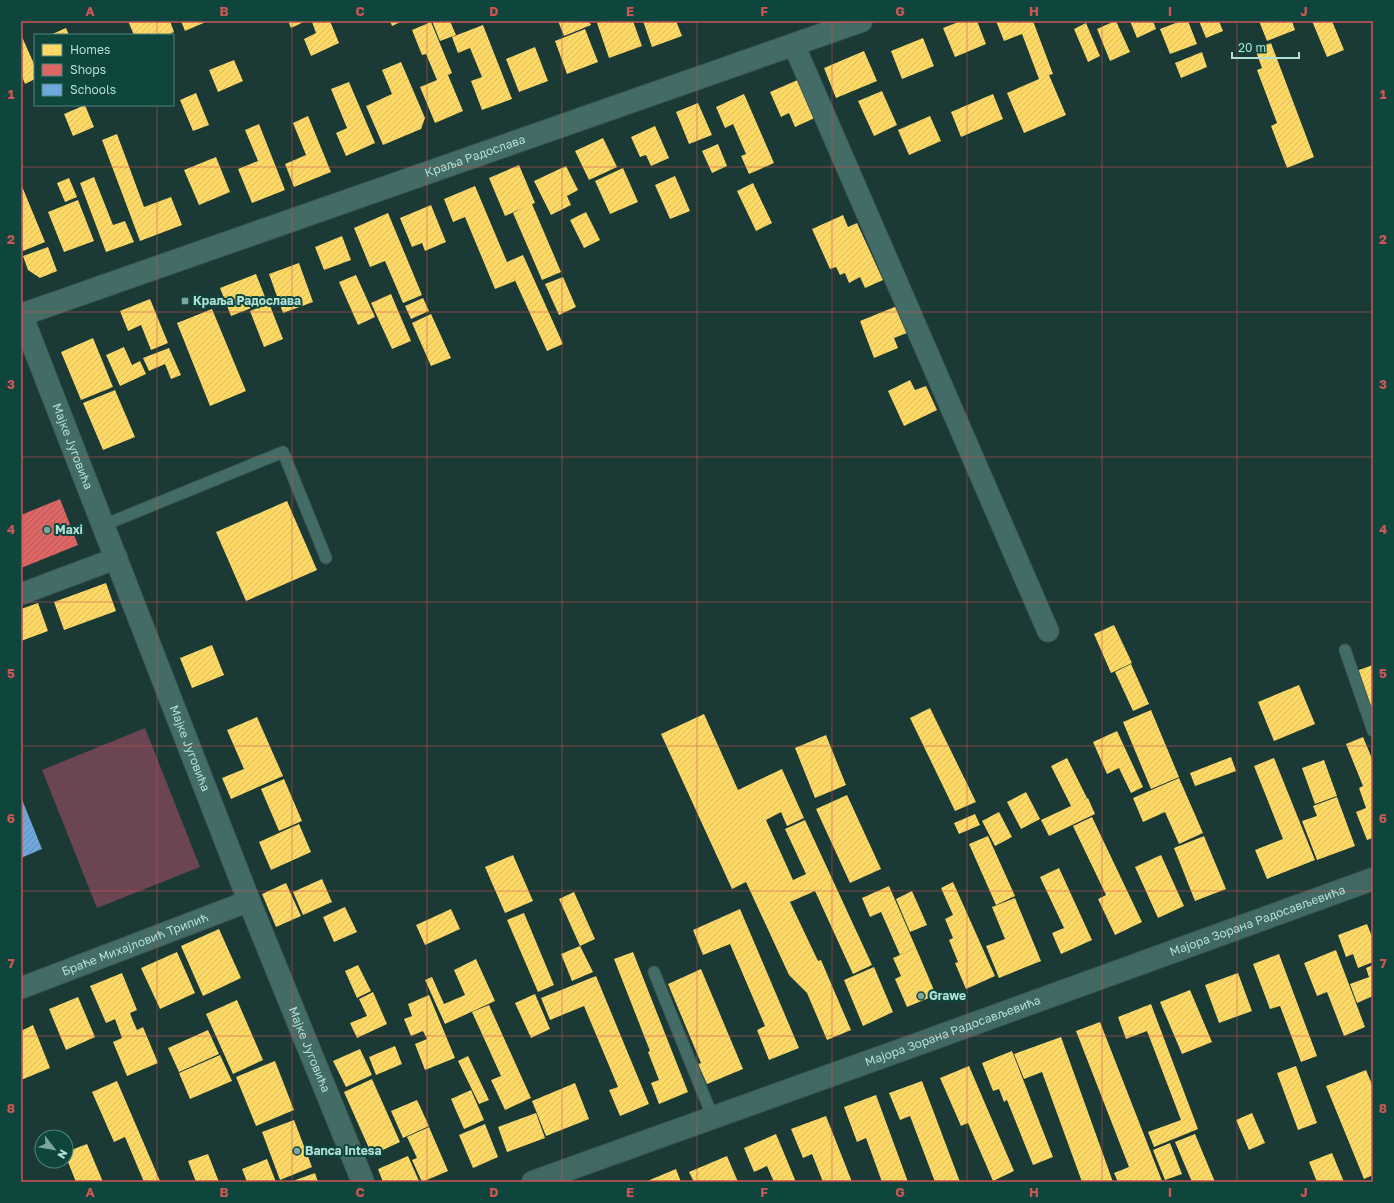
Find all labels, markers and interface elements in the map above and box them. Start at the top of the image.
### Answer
text: A [85,3,95,19]
text: B [219,3,229,19]
text: C [355,3,365,19]
text: D [489,3,499,19]
text: E [626,3,634,19]
text: F [760,3,768,19]
text: G [895,3,905,19]
text: H [1029,3,1039,19]
text: I [1168,3,1172,19]
text: J [1300,3,1308,19]
legend [34,34,174,106]
scale bar [1232,34,1299,60]
text: 20 m [1238,40,1266,55]
text: Homes [70,42,110,57]
text: Shops [70,62,106,77]
text: Schools [70,82,116,97]
text: 1 [8,86,15,102]
text: 1 [1380,86,1387,102]
street label: Краља Радослава [423,131,527,180]
text: 2 [7,231,15,247]
text: 2 [1379,231,1387,247]
place label: Краља Радослава [193,293,301,308]
marker: Краља Радослава [180,296,190,306]
text: 3 [7,376,15,392]
text: 3 [1379,376,1387,392]
street label: Мајке Југовића [49,401,96,491]
text: 4 [7,521,15,537]
text: 4 [1379,521,1387,537]
place label: Maxi [55,522,83,537]
marker: Maxi [42,525,52,535]
text: 5 [7,665,15,681]
text: 5 [1379,665,1387,681]
street label: Мајке Југовића [167,703,214,793]
text: 6 [7,810,15,826]
text: 6 [1379,810,1387,826]
street label: Мајора Зорана Радосављевића [1167,882,1347,959]
street label: Браће Михајловић Трипић [59,909,210,979]
text: 7 [7,955,15,971]
text: 7 [1379,955,1387,971]
place label: Grawe [929,988,966,1003]
marker: Grawe [916,991,926,1001]
street label: Мајора Зорана Радосављевића [863,992,1042,1069]
street label: Мајке Југовића [286,1004,334,1094]
text: 8 [7,1100,15,1116]
text: 8 [1379,1100,1387,1116]
north arrow [34,1129,74,1169]
place label: Banca Intesa [305,1143,381,1158]
marker: Banca Intesa [292,1146,302,1156]
text: N [55,1147,71,1161]
text: A [85,1184,95,1200]
text: B [219,1184,229,1200]
text: C [355,1184,365,1200]
text: D [489,1184,499,1200]
text: E [626,1184,634,1200]
text: F [760,1184,768,1200]
text: G [895,1184,905,1200]
text: H [1029,1184,1039,1200]
text: I [1168,1184,1172,1200]
text: J [1300,1184,1308,1200]

